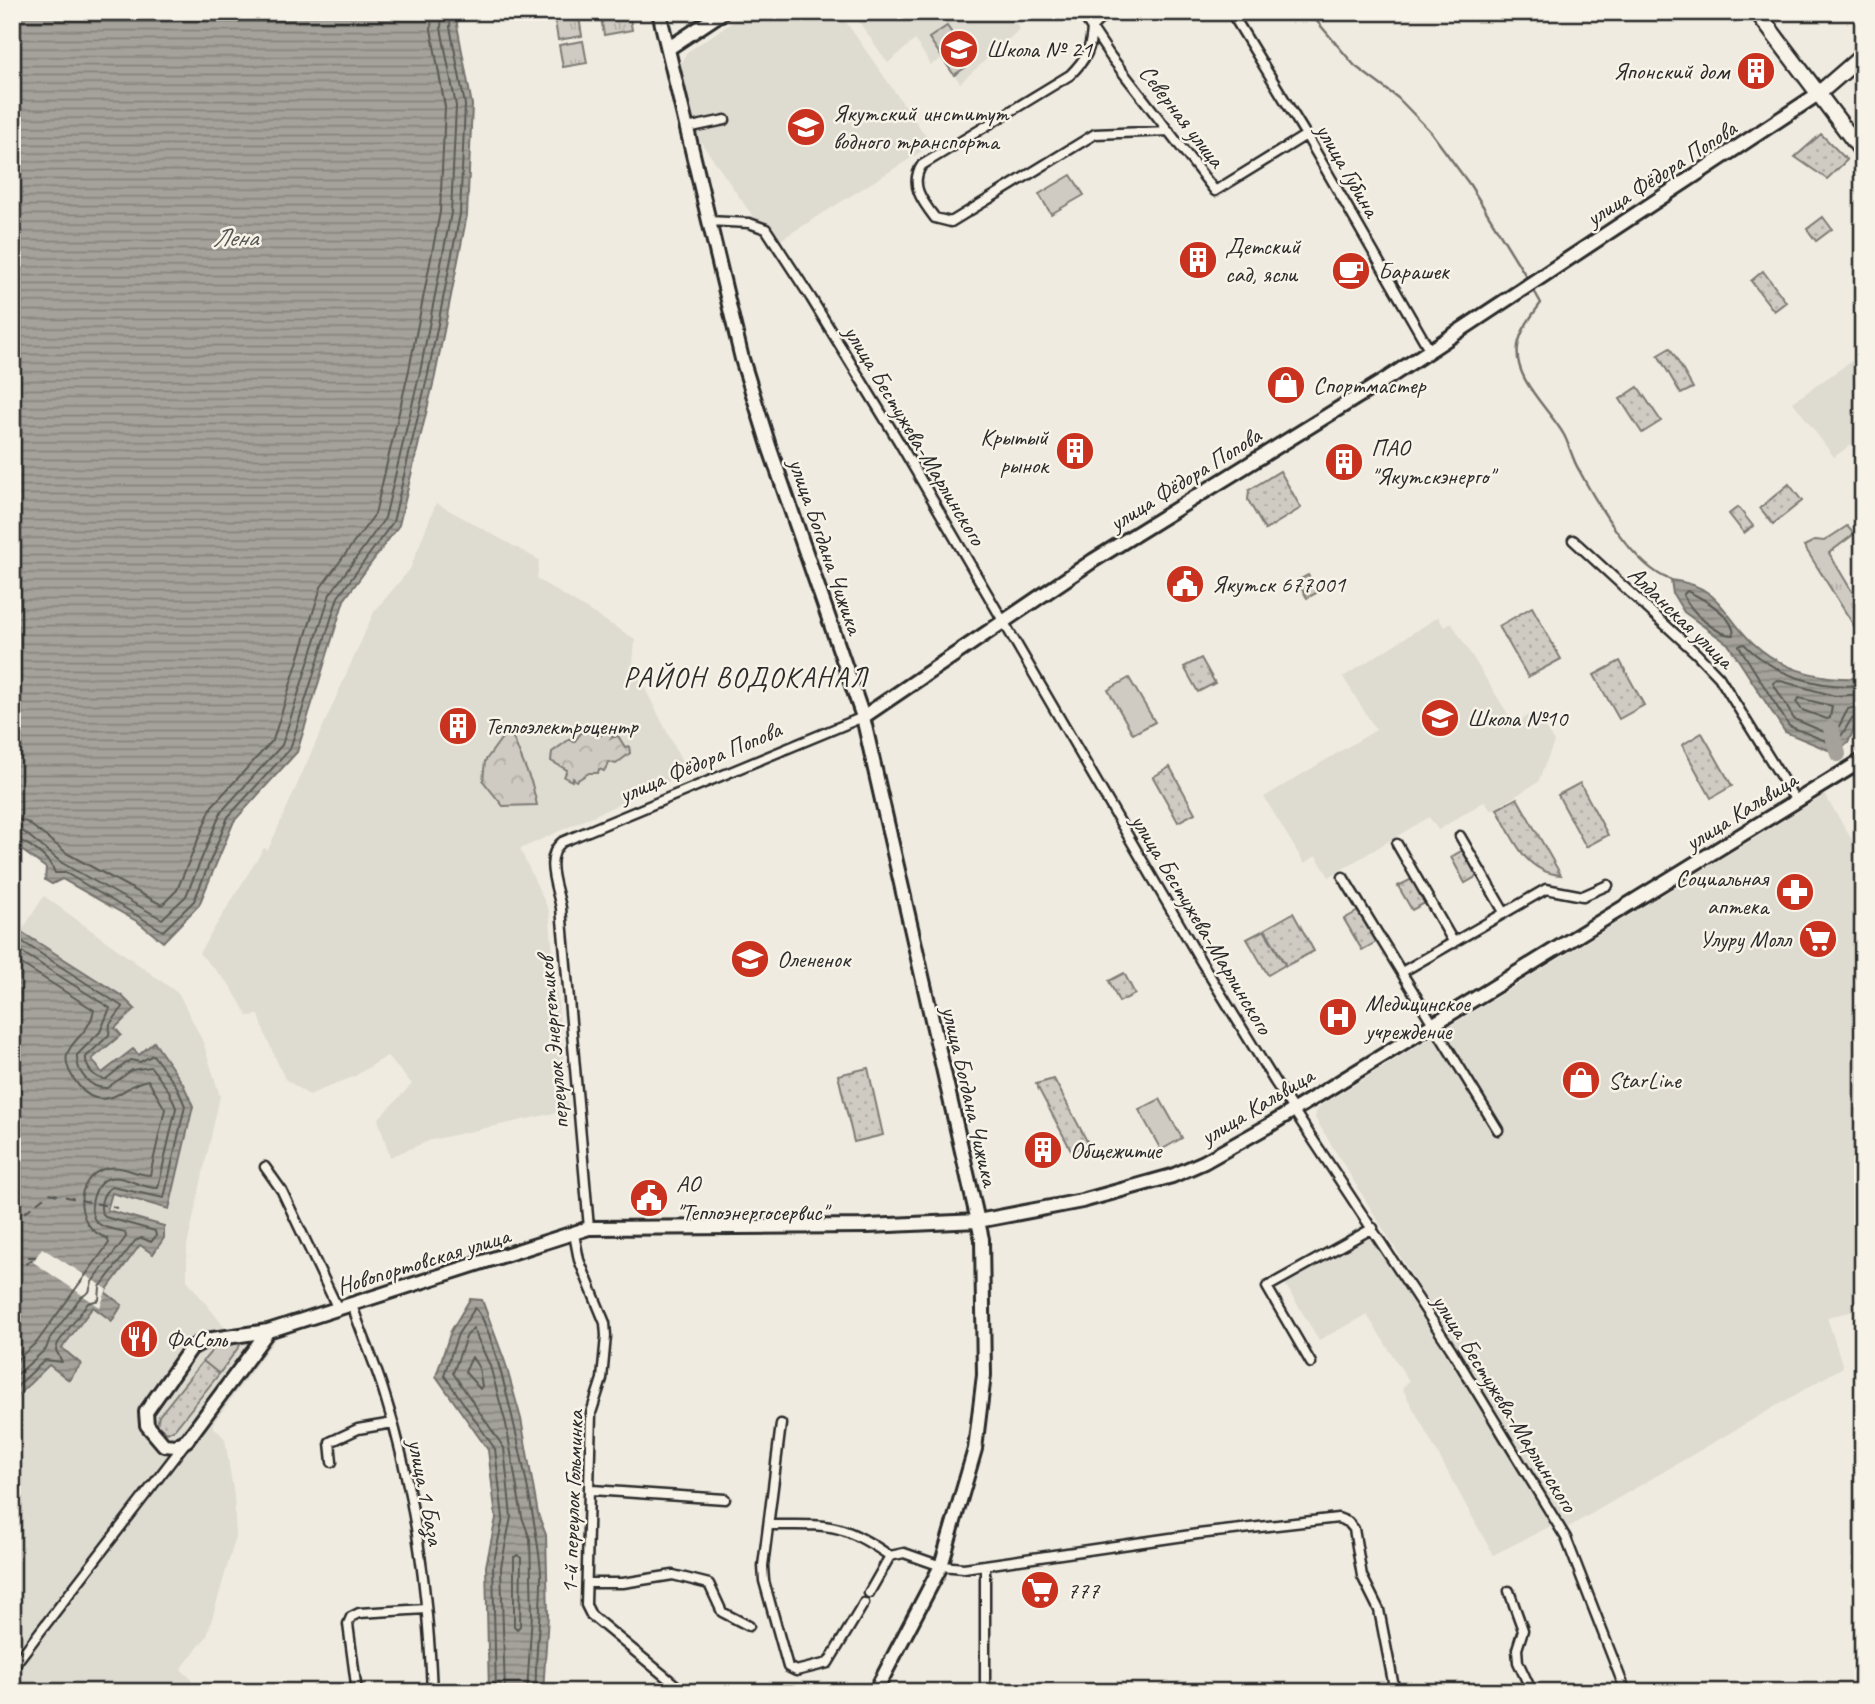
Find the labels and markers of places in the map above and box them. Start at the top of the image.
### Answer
school or university icon: Школа № 21 [938,28,980,70]
place label: Школа № 21 [986,34,1093,64]
building icon: Японский дом [1735,50,1777,92]
place label: Японский дом [1613,56,1731,86]
place label: Якутский институт водного транспорта [833,98,1010,156]
school or university icon: Якутский институт водного транспорта [785,106,827,148]
place label: Детский сад, ясли [1225,231,1302,289]
building icon: Детский сад, ясли [1177,239,1219,281]
cafe icon: Барашек [1330,250,1372,292]
place label: Барашек [1378,256,1451,286]
shop icon: Спортмастер [1265,364,1307,406]
place label: Спортмастер [1313,370,1427,400]
place label: Крытый рынок [980,422,1050,480]
building icon: Крытый рынок [1054,430,1096,472]
place label: ПАО "Якутскэнерго" [1371,433,1499,491]
building icon: ПАО "Якутскэнерго" [1323,441,1365,483]
public building icon: Якутск 677001 [1164,563,1206,605]
place label: Якутск 677001 [1212,569,1346,599]
school or university icon: Школа №10 [1419,697,1461,739]
place label: Школа №10 [1467,703,1569,733]
building icon: Теплоэлектроцентр [437,705,479,747]
place label: Теплоэлектроцентр [485,711,639,741]
place label: Социальная аптека [1676,863,1770,921]
pharmacy icon: Социальная аптека [1774,871,1816,913]
supermarket icon: Улуру Молл [1797,918,1839,960]
place label: Улуру Молл [1699,924,1792,954]
school or university icon: Олененок [729,938,771,980]
place label: Олененок [777,944,852,974]
place label: Медицинское учреждение [1363,988,1472,1046]
hospital icon: Медицинское учреждение [1317,996,1359,1038]
shop icon: StarLine [1560,1059,1602,1101]
place label: StarLine [1608,1065,1683,1095]
building icon: Общежитие [1022,1129,1064,1171]
place label: Общежитие [1070,1135,1164,1165]
place label: АО "Теплоэнергосервис" [676,1169,833,1227]
public building icon: АО "Теплоэнергосервис" [628,1177,670,1219]
restaurant icon: ФаСоль [118,1318,160,1360]
place label: ФаСоль [166,1324,228,1354]
supermarket icon: 777 [1019,1569,1061,1611]
place label: 777 [1067,1575,1101,1605]

